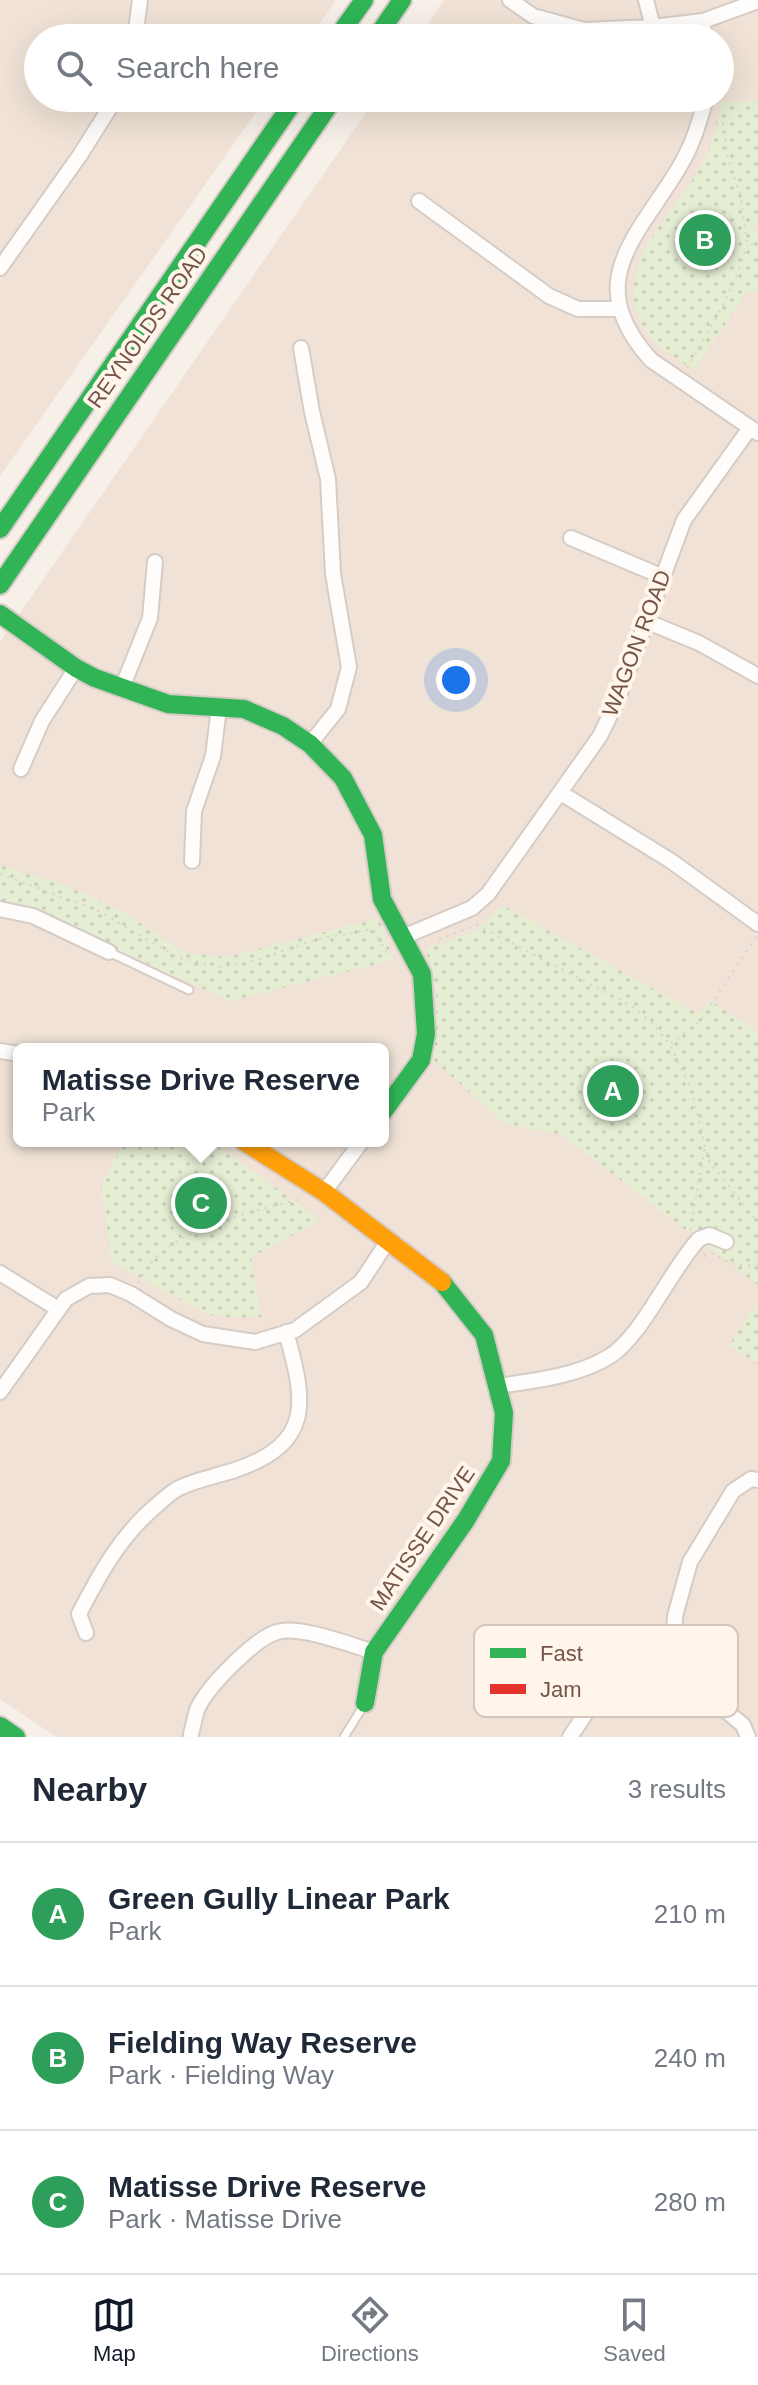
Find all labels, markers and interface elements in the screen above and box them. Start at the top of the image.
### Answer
search box [24,24,734,112]
icon: search [52,46,96,90]
text: Search here [116,51,279,84]
pin: B [679,210,731,270]
street label: REYNOLDS ROAD [82,242,212,413]
street label: WAGON ROAD [597,567,676,720]
your location [436,660,476,700]
popup [13,1043,389,1147]
pin: A [587,1061,639,1121]
text: Matisse Drive Reserve [42,1063,360,1096]
text: Park [42,1097,95,1127]
pin: C [175,1173,227,1233]
street label: MATISSE DRIVE [365,1462,480,1615]
legend [474,1625,738,1717]
text: Fast [540,1641,583,1666]
text: Jam [540,1677,582,1702]
text: Nearby [32,1770,147,1808]
text: 3 results [628,1774,726,1804]
text: Green Gully Linear Park [108,1882,450,1915]
text: A [49,1899,67,1929]
text: 210 m [654,1899,726,1929]
text: Park [108,1916,161,1946]
text: Fielding Way Reserve [108,2026,417,2059]
text: B [49,2043,67,2073]
text: 240 m [654,2043,726,2073]
text: Park · Fielding Way [108,2060,334,2090]
text: Matisse Drive Reserve [108,2170,427,2203]
text: C [49,2187,67,2217]
text: 280 m [654,2187,726,2217]
text: Park · Matisse Drive [108,2204,342,2234]
tab: Map [92,2293,136,2367]
tab: Directions [321,2293,419,2367]
tab: Saved [603,2293,666,2367]

